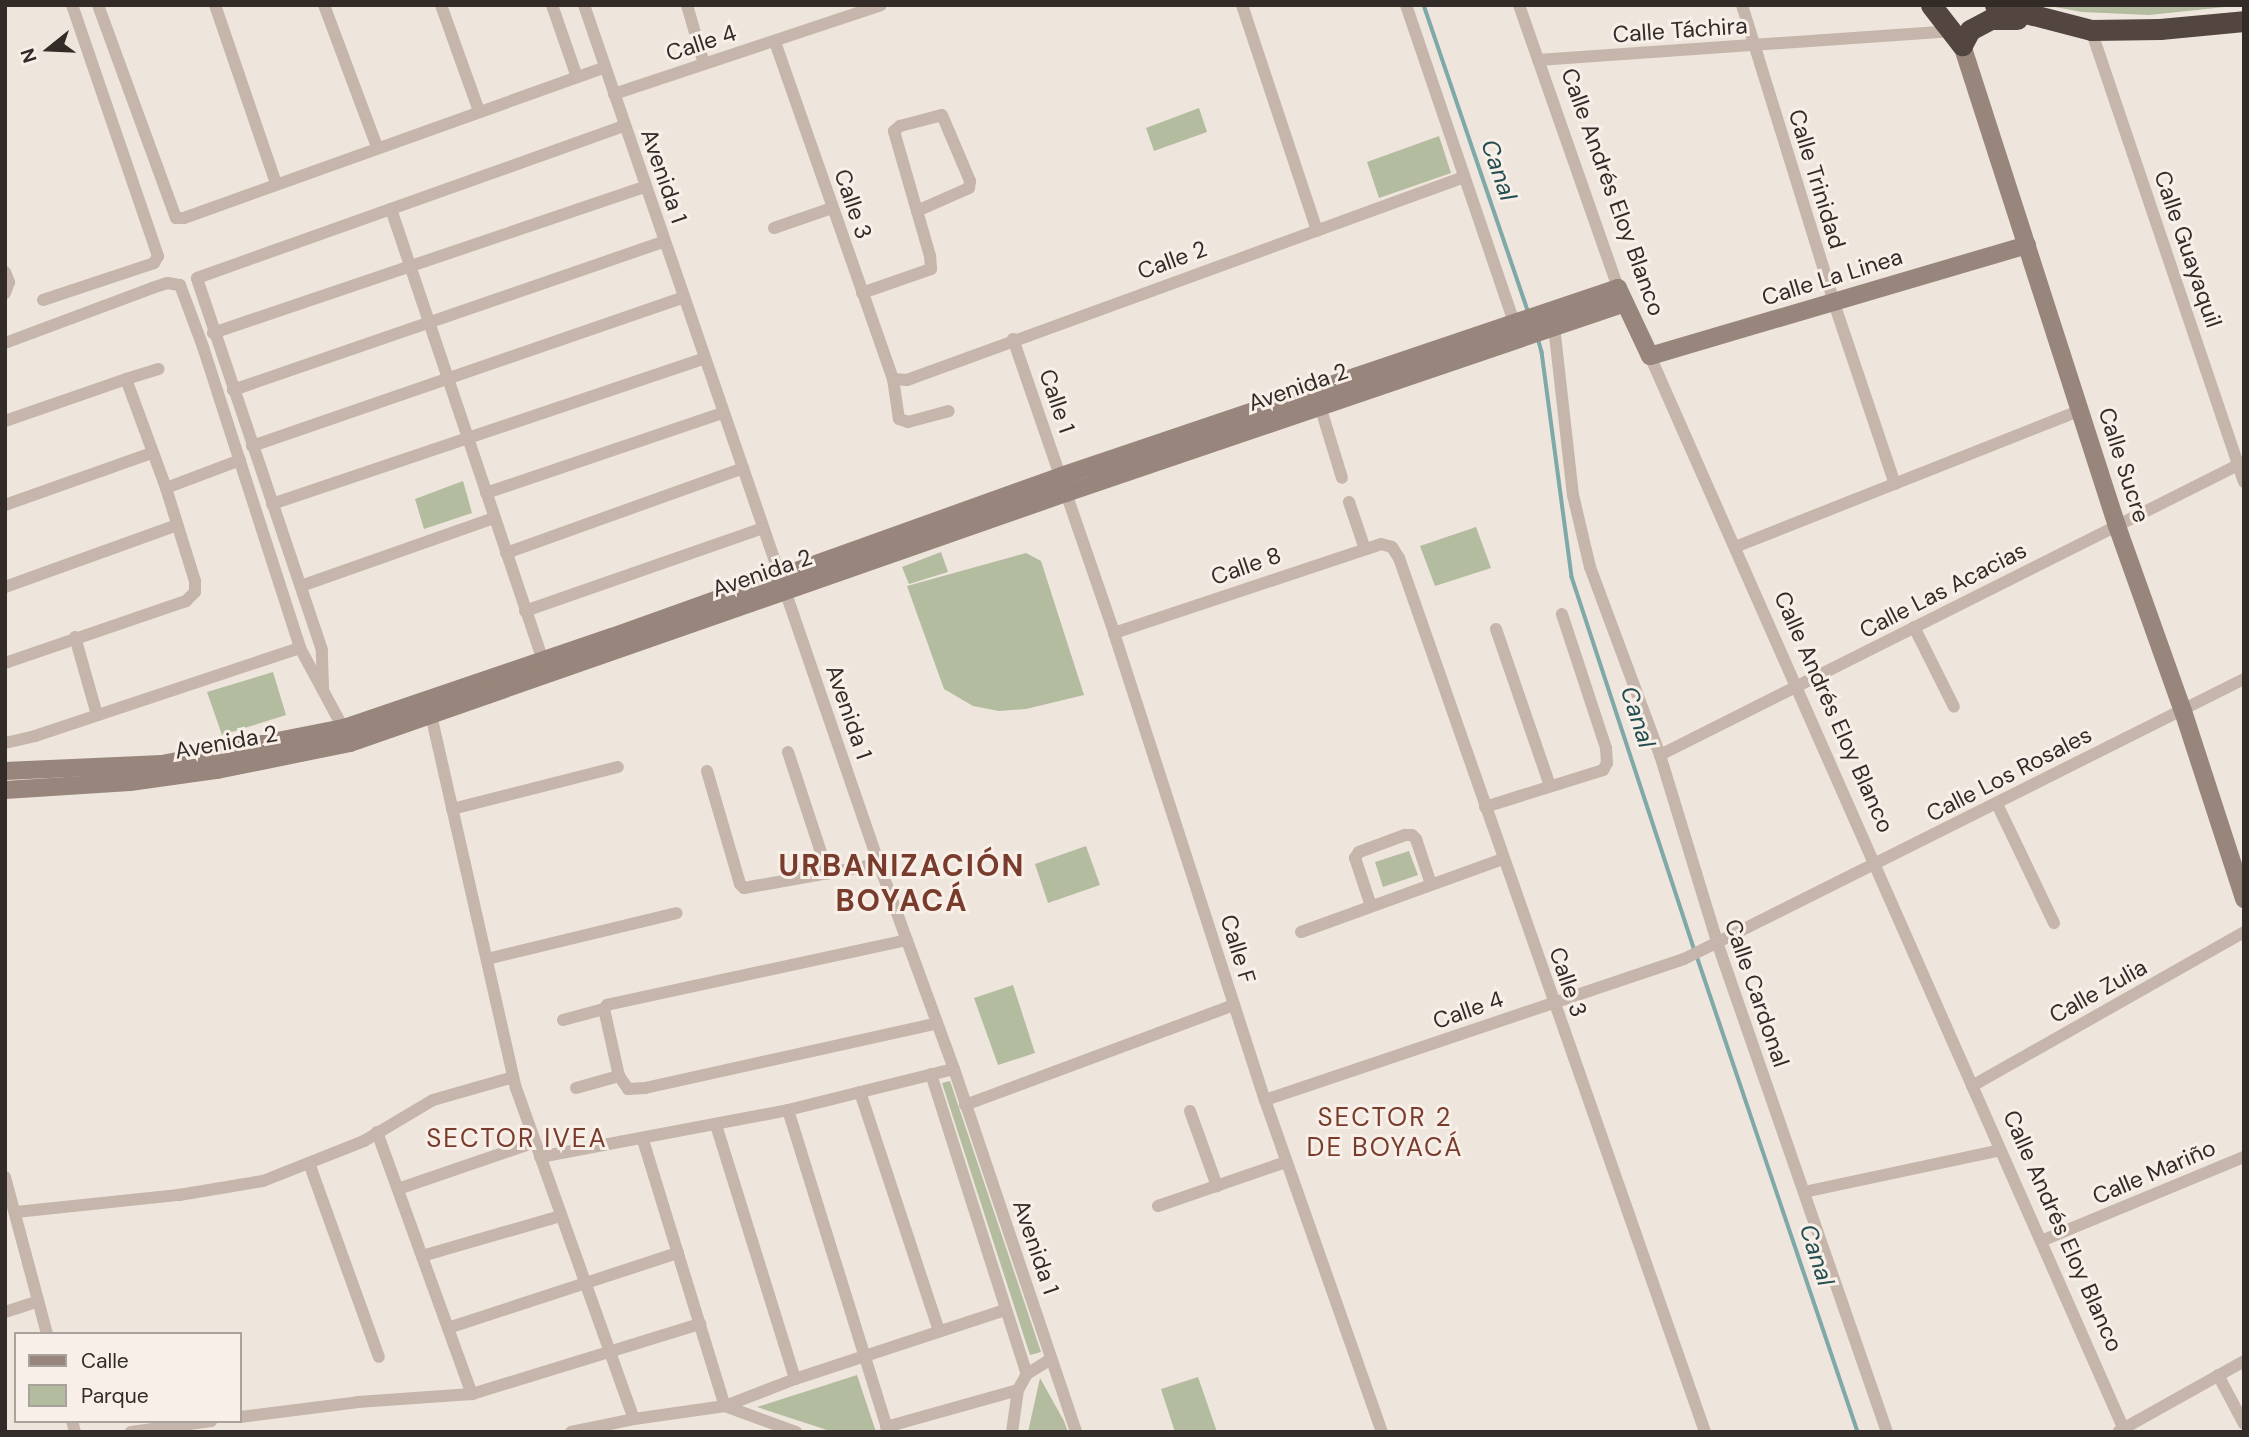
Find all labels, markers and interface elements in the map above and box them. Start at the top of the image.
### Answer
street label: Calle Táchira [1612,12,1748,48]
north arrow [14,14,84,84]
street label: Calle 4 [662,19,740,67]
text: N [15,45,43,66]
street label: Calle Andrés Eloy Blanco [1555,64,1671,320]
street label: Calle Trinidad [1783,106,1851,252]
street label: Avenida 1 [635,125,693,227]
water label: Canal [1475,136,1523,204]
street label: Calle 3 [828,165,878,243]
street label: Calle Guayaquil [2148,167,2228,331]
street label: Calle 2 [1134,235,1210,285]
street label: Calle La Linea [1758,243,1906,311]
street label: Avenida 2 [1244,357,1352,417]
street label: Calle 1 [1033,365,1081,437]
street label: Calle Sucre [2092,404,2156,526]
street label: Calle Las Acacias [1855,536,2031,644]
street label: Calle 8 [1207,541,1285,591]
street label: Avenida 2 [708,543,816,603]
street label: Calle Andrés Eloy Blanco [1768,587,1900,837]
street label: Avenida 1 [820,661,878,763]
water label: Canal [1615,683,1661,751]
street label: Avenida 2 [173,719,279,765]
street label: Calle Los Rosales [1922,720,2096,828]
district label: URBANIZACIÓN BOYACÁ [780,848,1024,918]
street label: Calle F [1214,911,1262,987]
street label: Calle Cardonal [1719,916,1795,1070]
street label: Calle 3 [1543,943,1593,1021]
street label: Calle Zulia [2044,953,2152,1029]
street label: Calle 4 [1429,985,1507,1035]
district label: SECTOR 2 DE BOYACÁ [1308,1102,1462,1164]
street label: Calle Andrés Eloy Blanco [1997,1106,2129,1356]
district label: SECTOR IVEA [428,1123,606,1155]
street label: Calle Mariño [2088,1134,2220,1210]
street label: Avenida 1 [1007,1196,1065,1298]
water label: Canal [1794,1221,1840,1289]
legend [14,1332,242,1423]
text: Calle [81,1347,129,1375]
text: Parque [81,1382,149,1410]

